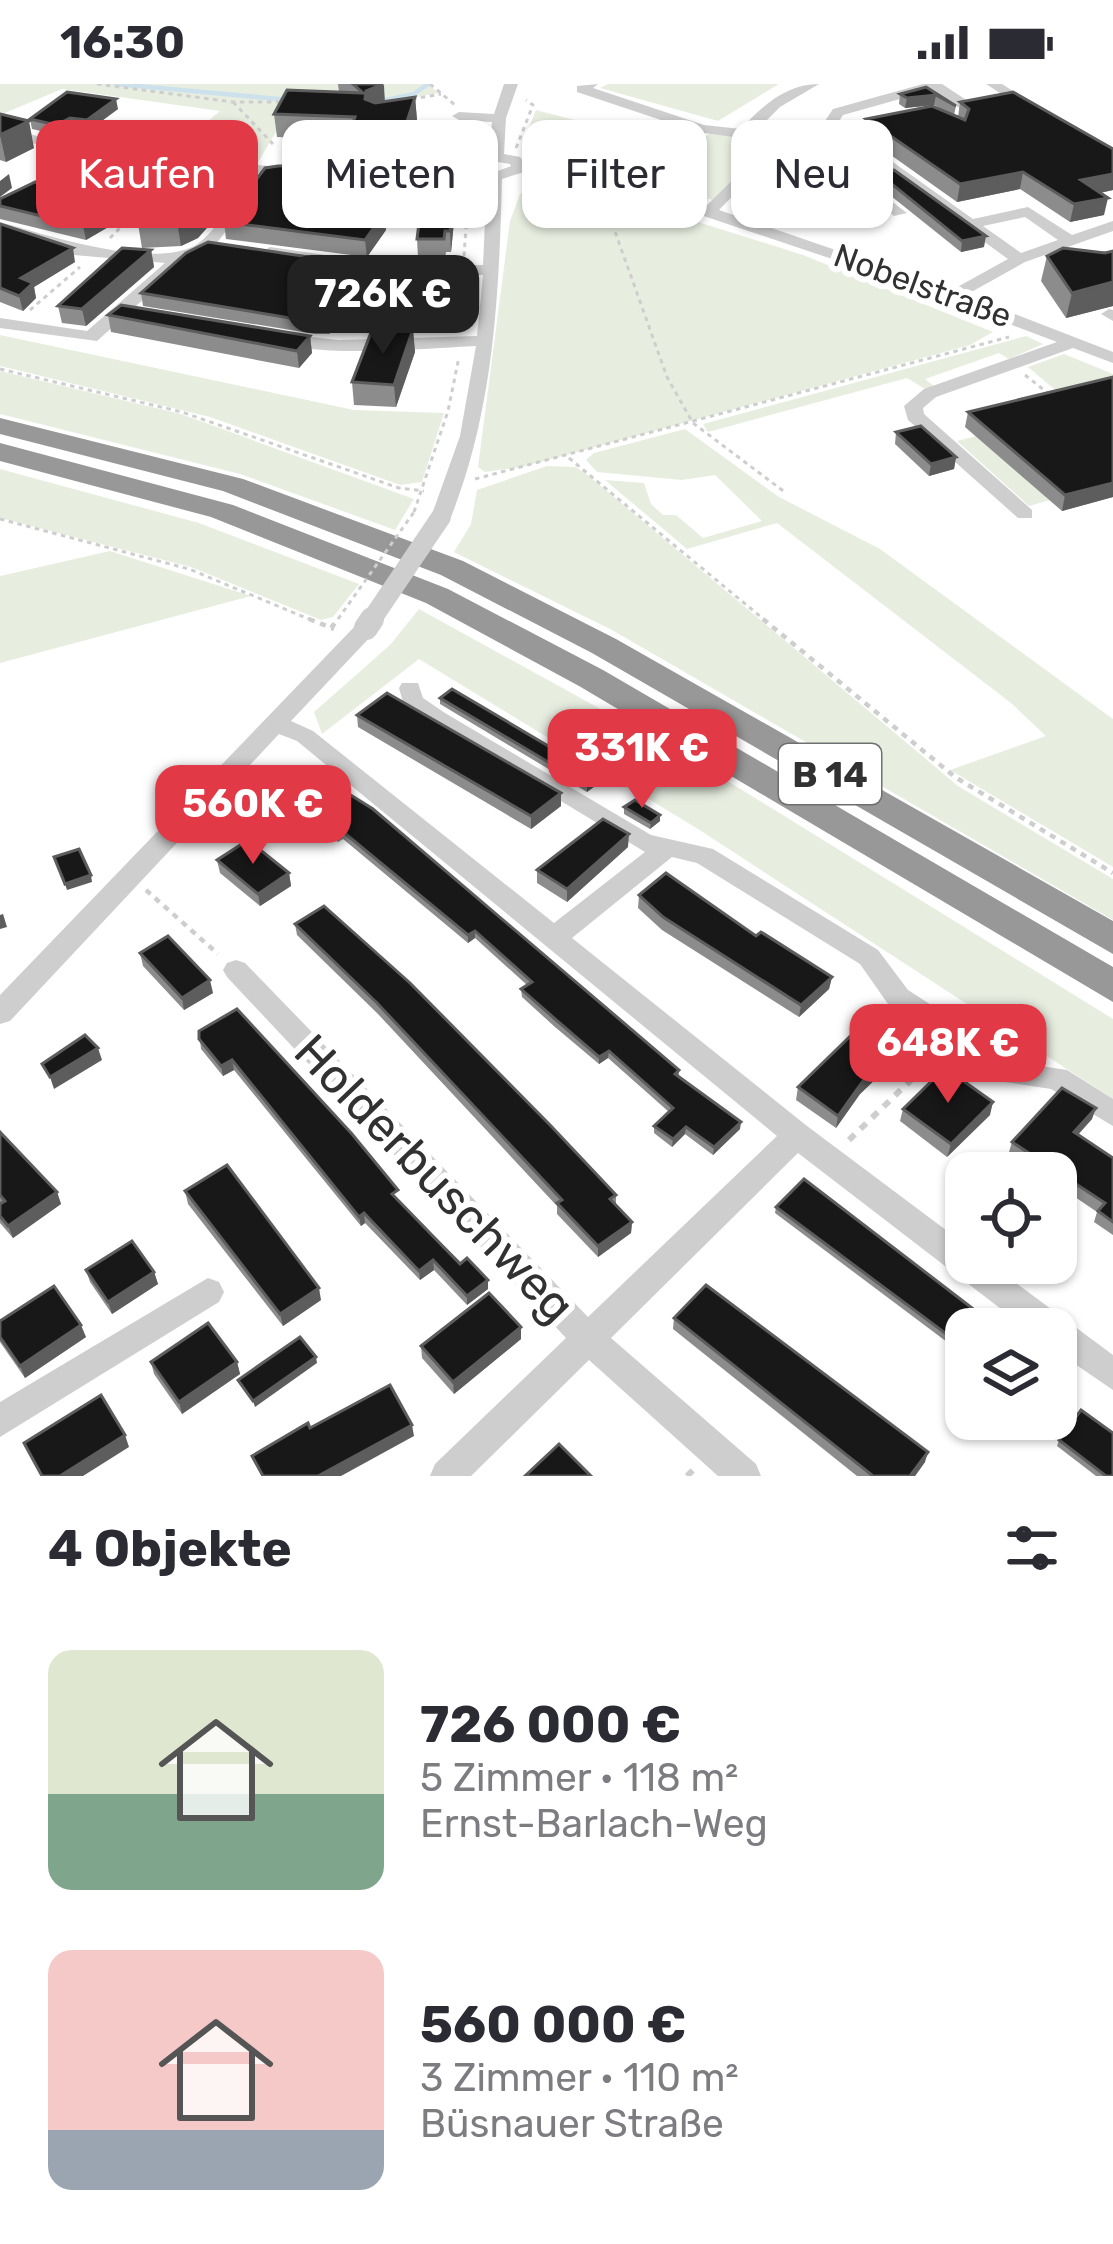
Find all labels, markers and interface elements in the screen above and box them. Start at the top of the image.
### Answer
text: 16:30 [60,16,185,69]
chip: Kaufen [36,120,258,228]
chip: Mieten [282,120,498,228]
chip: Filter [522,120,707,228]
chip: Neu [731,120,893,228]
street label: Nobelstraße [829,235,1017,336]
pin: 726K € [285,255,481,357]
text: 726K € [314,271,452,317]
pin: 331K € [544,709,740,811]
text: 331K € [575,725,709,771]
road number: B 14 [779,744,881,804]
pin: 560K € [155,765,351,867]
text: 560K € [182,781,324,827]
pin: 648K € [850,1004,1046,1106]
text: 648K € [876,1020,1020,1066]
street label: Holderbuschweg [283,1023,586,1334]
map controls [945,1152,1077,1440]
button: locate [945,1152,1077,1284]
button: layers [945,1308,1077,1440]
icon: filters [999,1515,1065,1581]
text: 4 Objekte [48,1518,292,1579]
text: 726 000 € [420,1694,681,1755]
icon: home [144,1698,288,1842]
text: 5 Zimmer · 118 m² [420,1755,738,1801]
text: Ernst-Barlach-Weg [420,1801,768,1847]
text: 560 000 € [420,1994,687,2055]
icon: home [144,1998,288,2142]
text: 3 Zimmer · 110 m² [420,2055,739,2101]
text: Büsnauer Straße [420,2101,724,2147]

